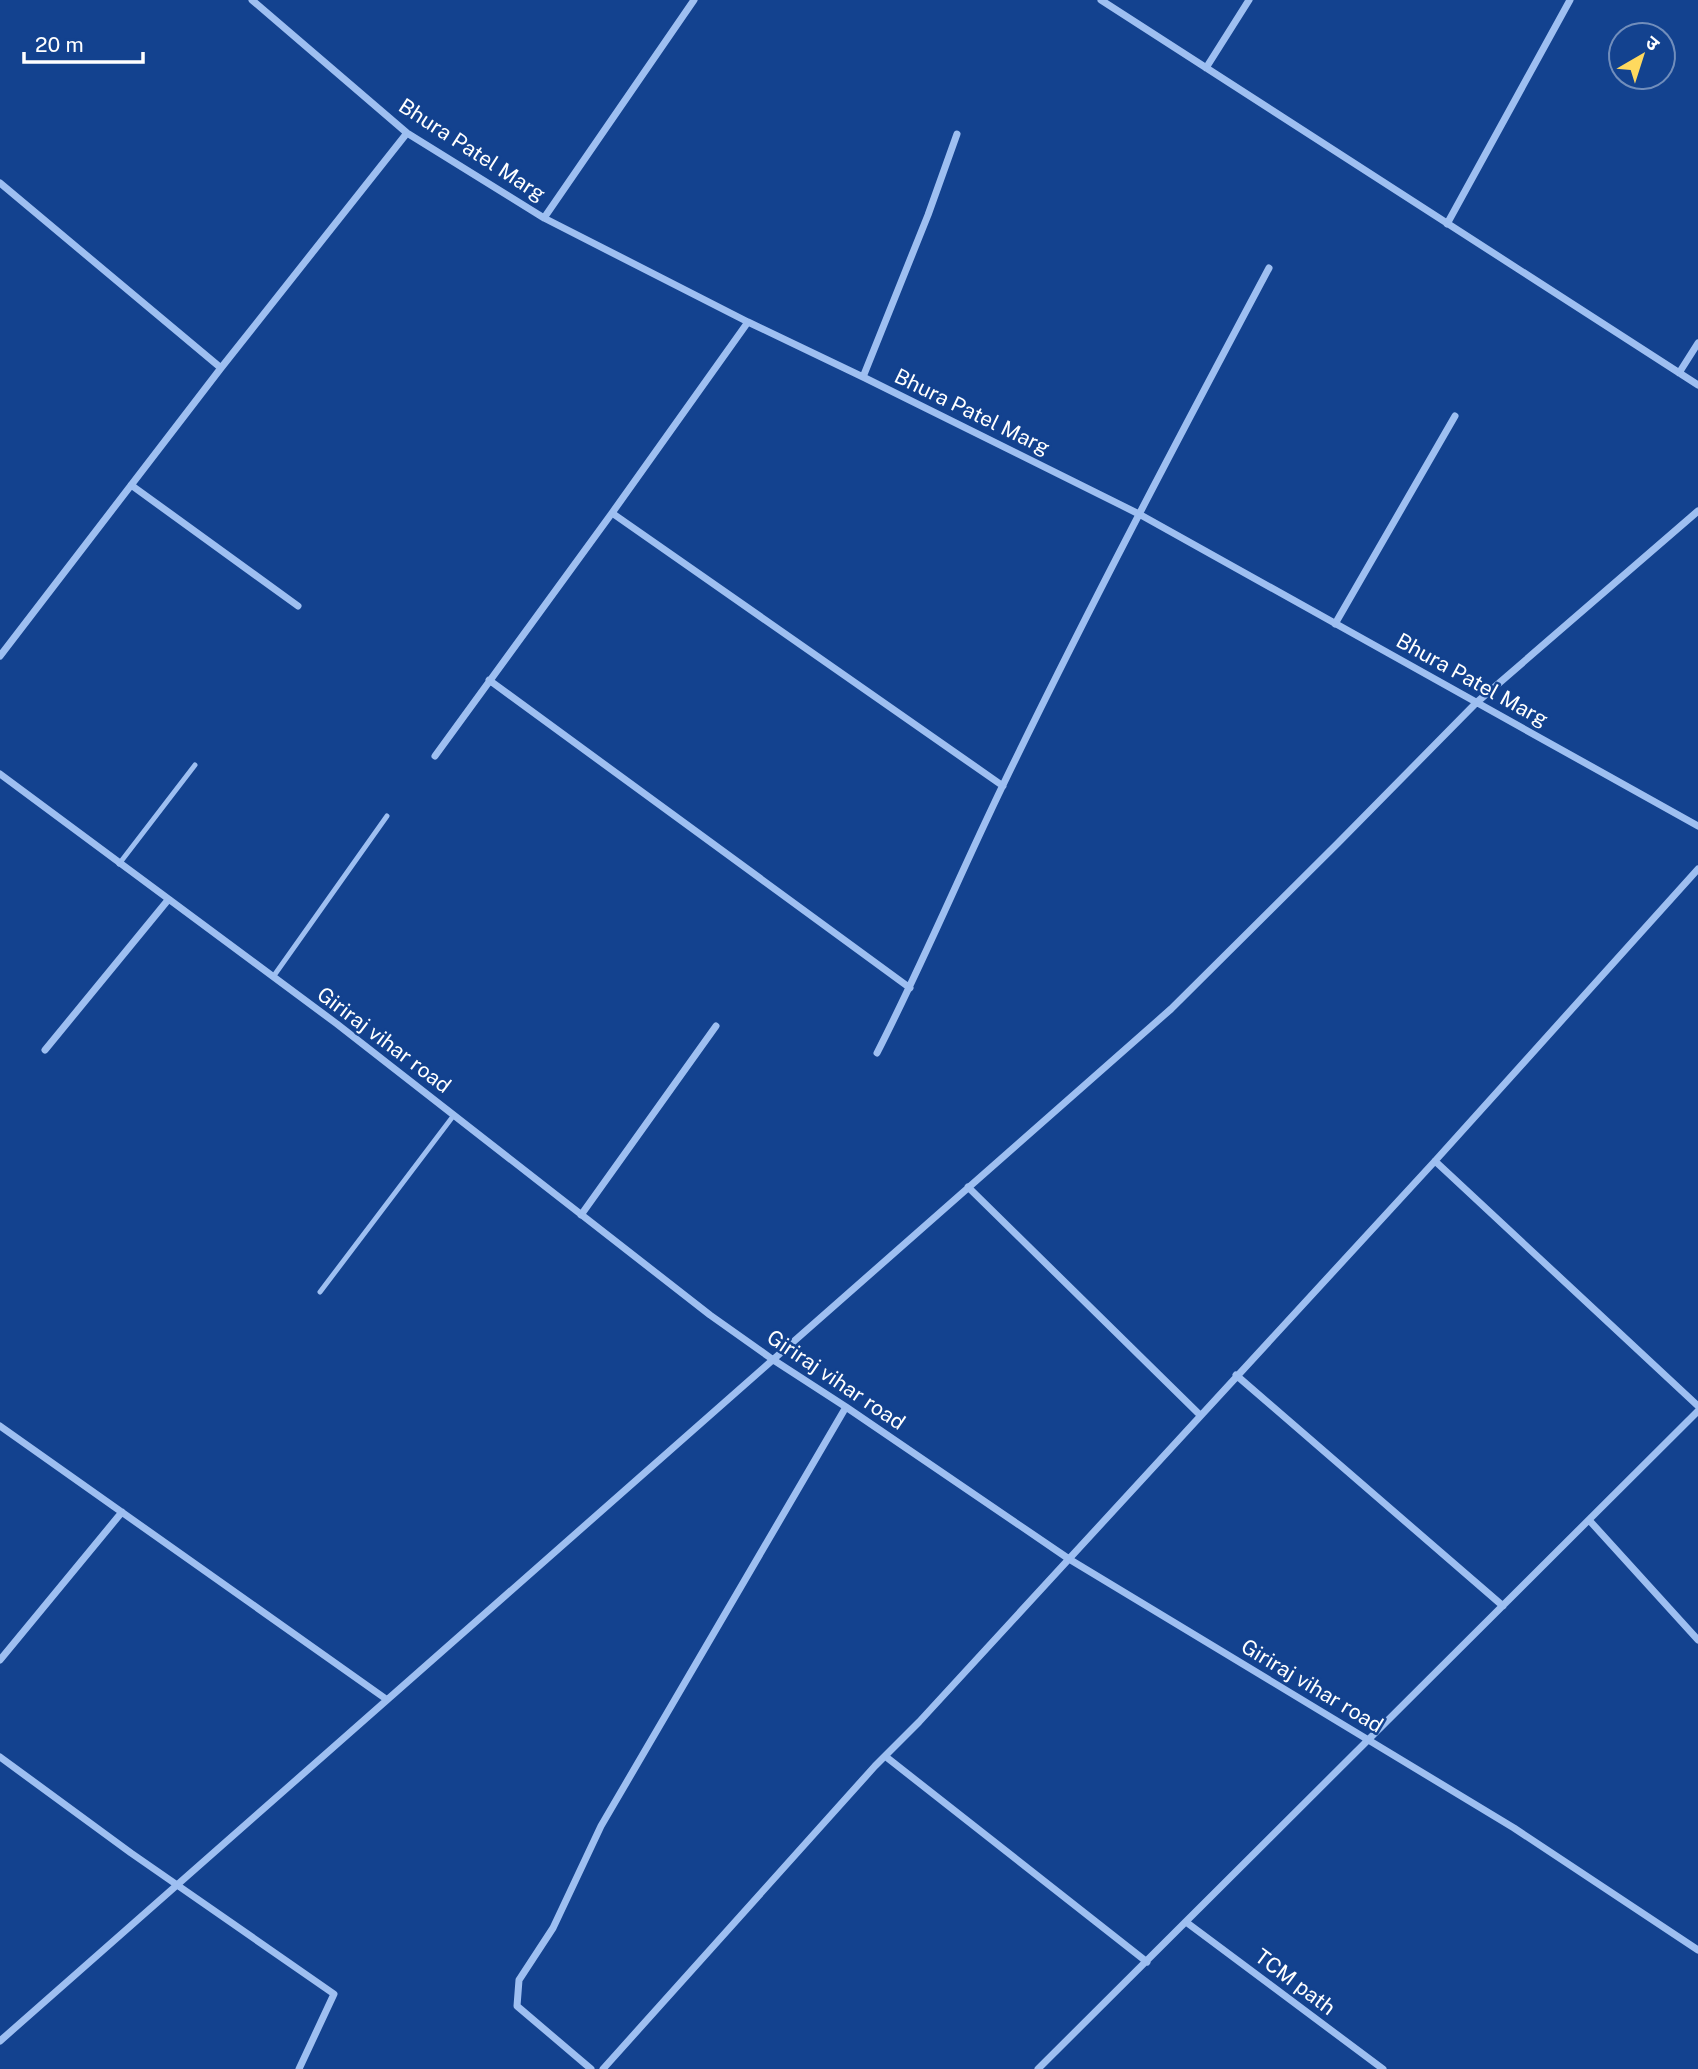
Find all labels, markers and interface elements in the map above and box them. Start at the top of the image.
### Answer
scale bar [24,21,144,65]
north arrow [1607,21,1677,91]
text: उ [1641,31,1665,55]
text: 20 m [35,32,84,57]
street label: Bhura Patel Marg [394,93,550,206]
street label: Bhura Patel Marg [890,363,1054,460]
street label: Bhura Patel Marg [1392,627,1553,732]
street label: Giriraj vihar road [312,981,456,1098]
street label: Giriraj vihar road [763,1324,910,1435]
street label: Giriraj vihar road [1237,1633,1388,1738]
street label: TCM path [1250,1943,1340,2020]

